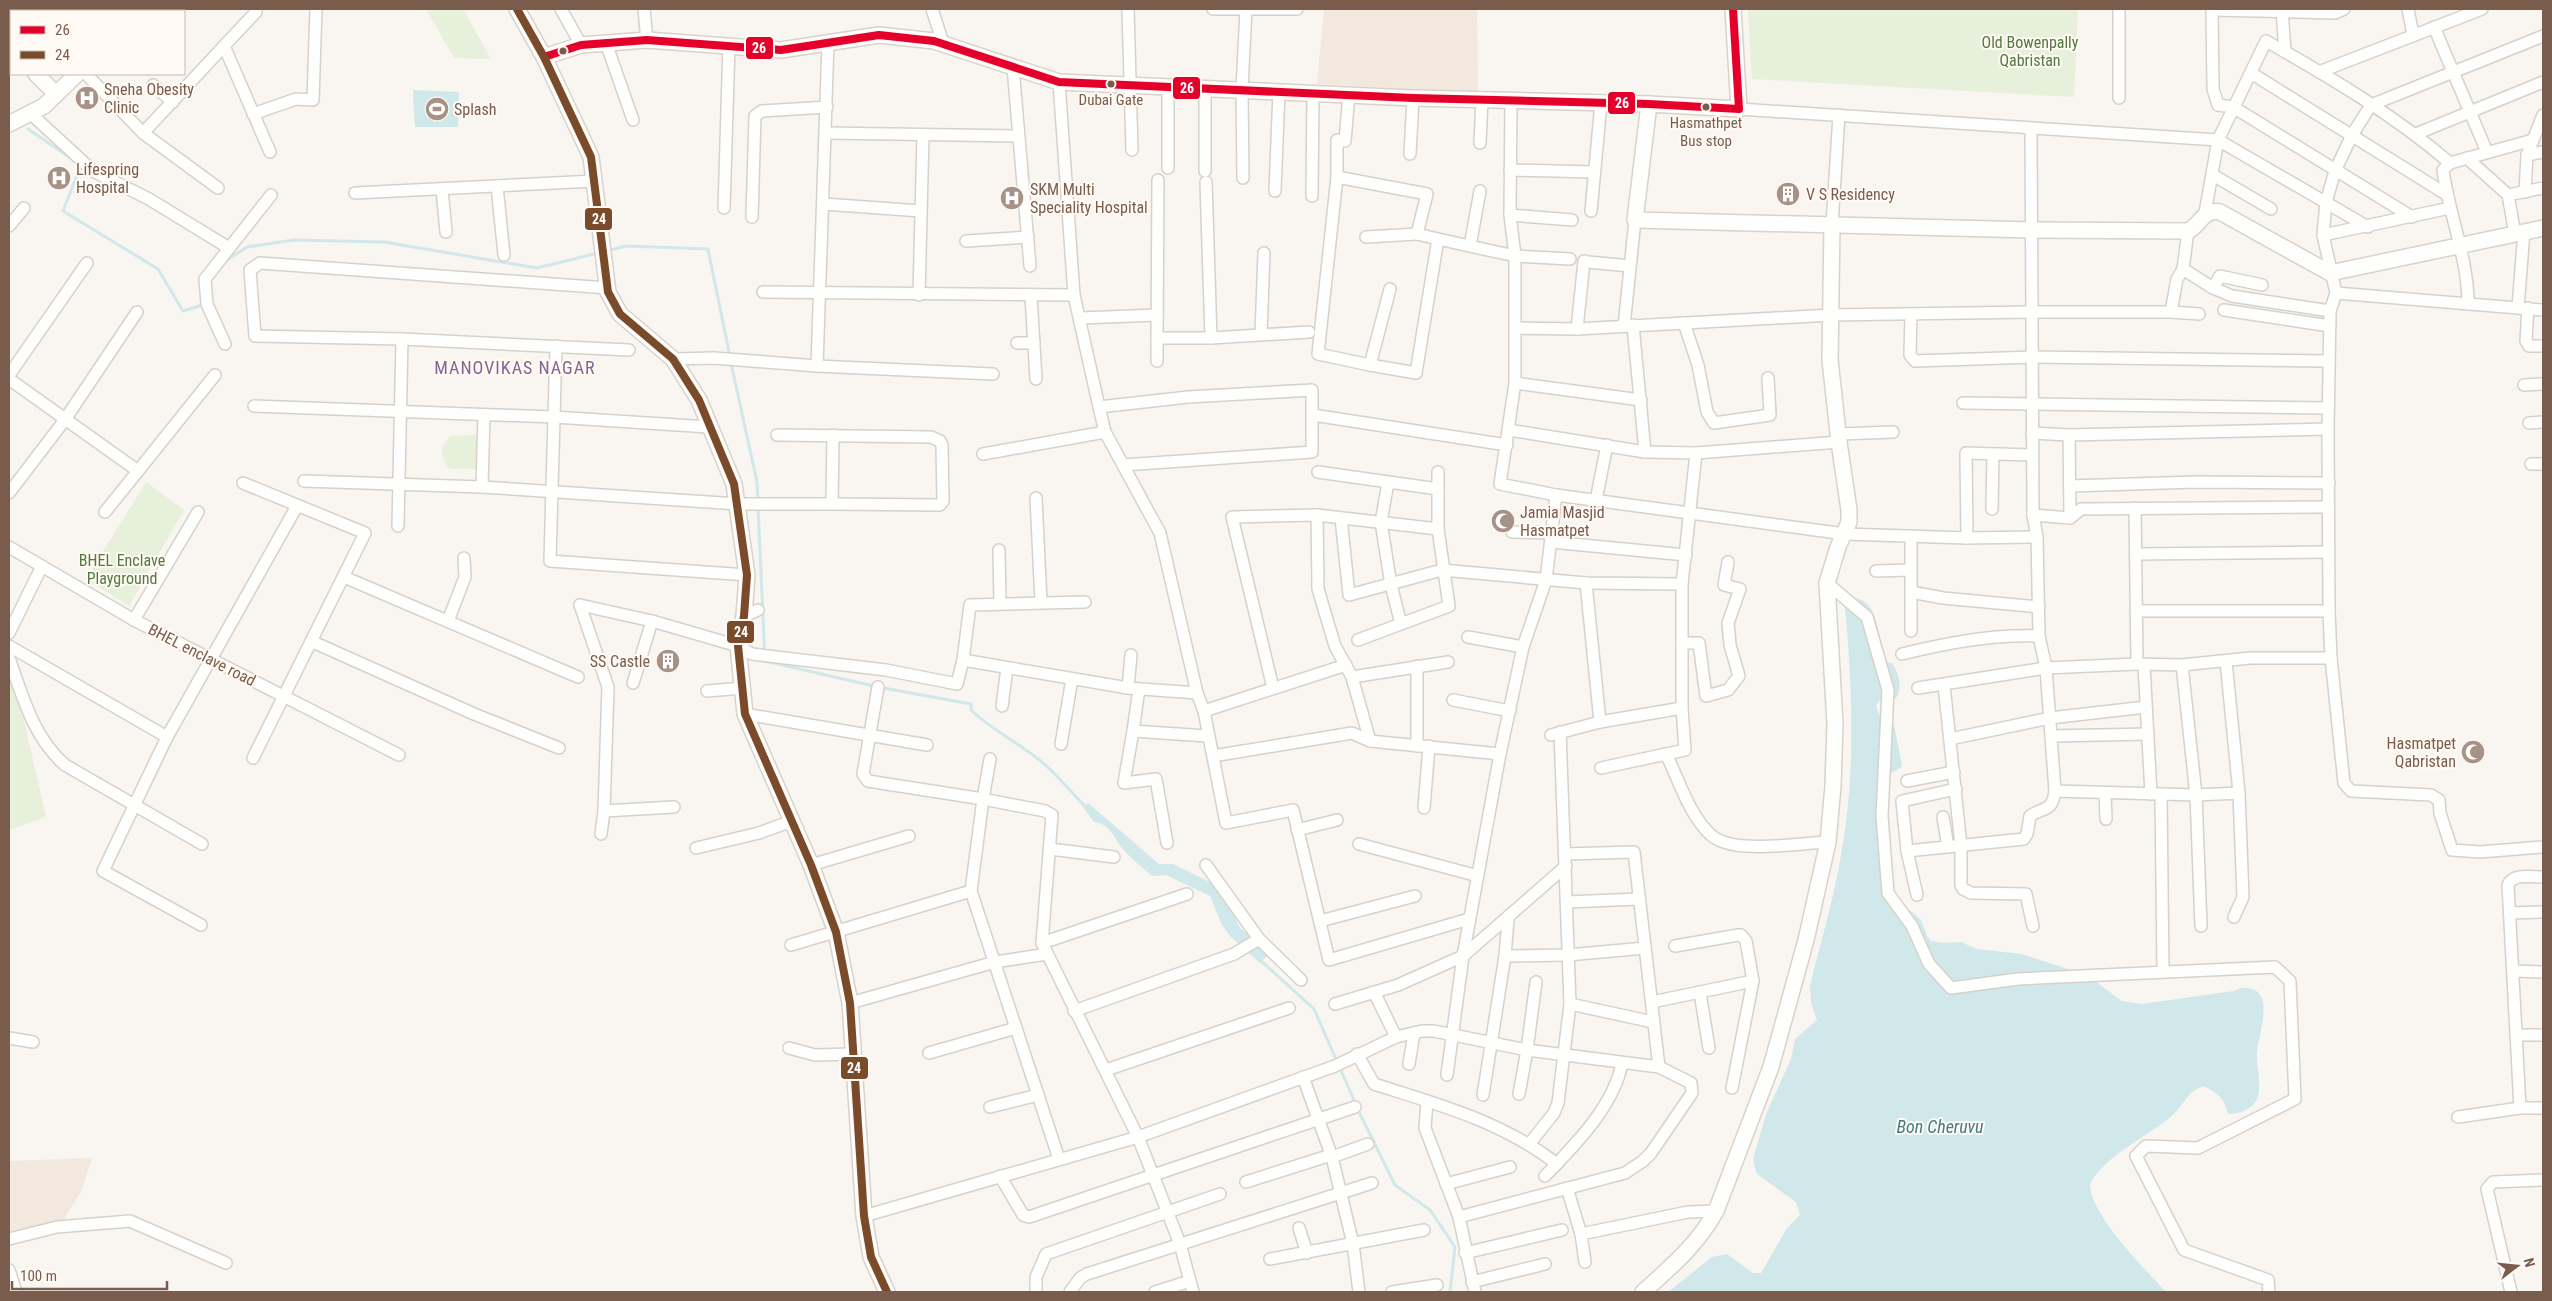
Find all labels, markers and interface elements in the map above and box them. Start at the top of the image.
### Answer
legend [10,10,185,75]
text: 26 [55,21,70,39]
park label: Old Bowenpally Qabristan [1982,33,2079,70]
line badge: 26 [745,36,774,60]
text: 26 [752,40,766,56]
text: 24 [55,46,70,64]
unlabelled marker [558,46,568,56]
line badge: 26 [1172,76,1201,100]
marker: Dubai Gate [1106,79,1116,89]
place label: Sneha Obesity Clinic [104,80,194,117]
text: 26 [1180,80,1194,96]
hospital icon: Sneha Obesity Clinic [74,85,100,111]
place label: Dubai Gate [1079,91,1143,109]
line badge: 26 [1607,91,1636,115]
text: 26 [1615,95,1629,111]
sports icon: Splash [424,96,450,122]
place label: Splash [454,100,497,119]
marker: Hasmathpet Bus stop [1701,102,1711,112]
place label: Hasmathpet Bus stop [1670,114,1742,150]
place label: Lifespring Hospital [76,160,139,197]
hospital icon: Lifespring Hospital [46,165,72,191]
place label: SKM Multi Speciality Hospital [1030,180,1148,217]
building icon: V S Residency [1775,181,1801,207]
hospital icon: SKM Multi Speciality Hospital [999,185,1025,211]
place label: V S Residency [1806,185,1895,204]
line badge: 24 [584,207,613,231]
text: 24 [592,211,606,227]
district label: MANOVIKAS NAGAR [434,357,596,378]
place label: Jamia Masjid Hasmatpet [1520,503,1605,540]
mosque icon: Jamia Masjid Hasmatpet [1490,508,1516,534]
park label: BHEL Enclave Playground [79,551,165,588]
street label: BHEL enclave road [145,620,259,690]
line badge: 24 [726,620,755,644]
text: 24 [734,624,748,640]
building icon: SS Castle [655,648,681,674]
place label: SS Castle [590,652,650,671]
place label: Hasmatpet Qabristan [2387,734,2456,771]
mosque icon: Hasmatpet Qabristan [2460,739,2486,765]
line badge: 24 [840,1056,869,1080]
text: 24 [847,1060,861,1076]
water label: Bon Cheruvu [1896,1116,1984,1137]
north arrow [2492,1241,2542,1291]
text: N [2521,1256,2538,1269]
scale bar [12,1258,168,1290]
text: 100 m [20,1267,57,1285]

